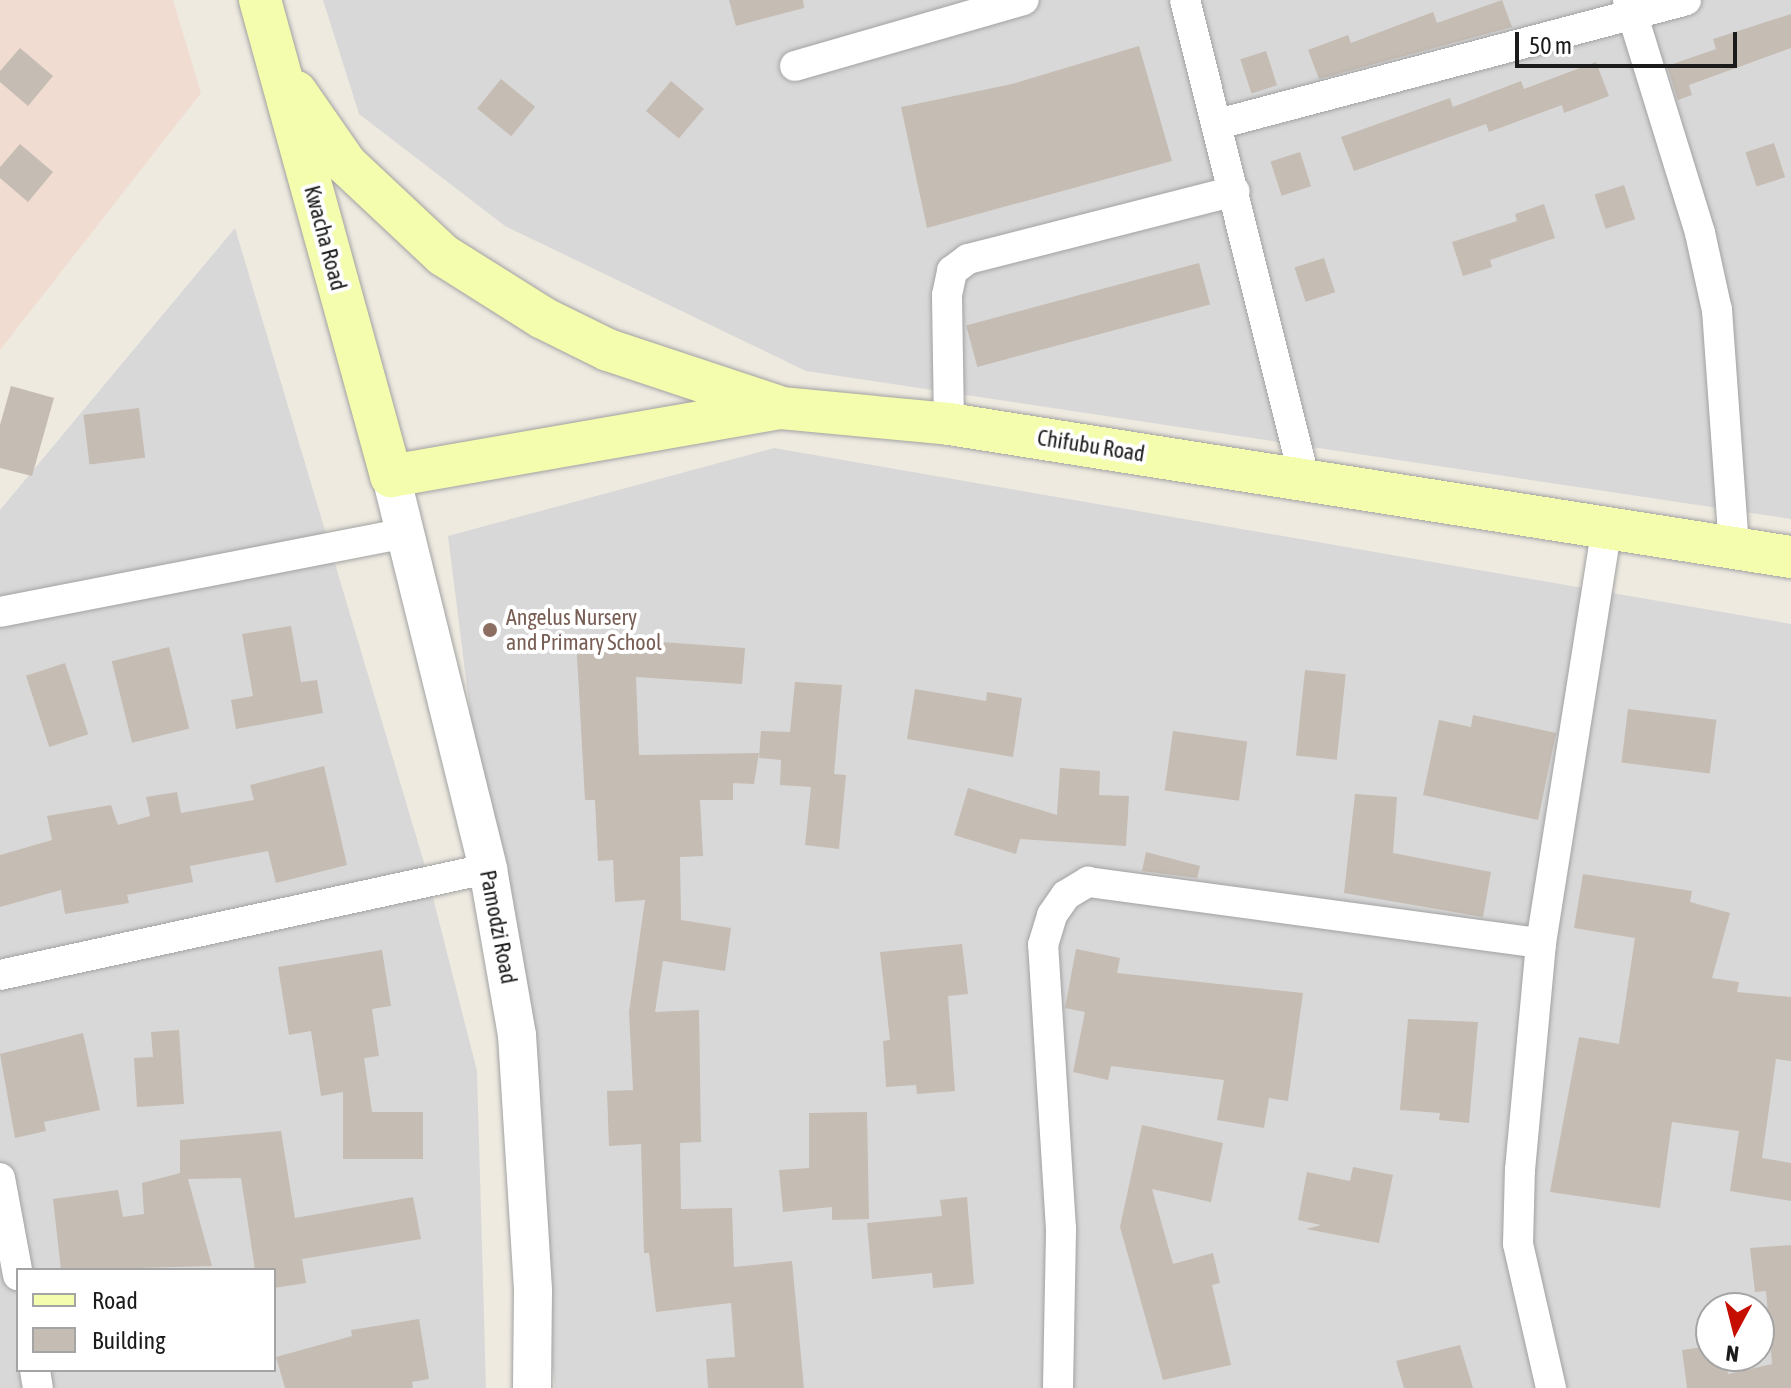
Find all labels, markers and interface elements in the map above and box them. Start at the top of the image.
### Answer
scale bar [1519,16,1741,66]
text: 50 m [1529,32,1572,59]
street label: Kwacha Road [298,183,352,293]
street label: Chifubu Road [1035,424,1147,468]
place label: Angelus Nursery and Primary School [506,604,662,656]
marker: Angelus Nursery and Primary School [481,621,499,639]
street label: Pamodzi Road [474,868,522,986]
legend [16,1268,276,1372]
text: Road [92,1287,138,1314]
north arrow [1695,1292,1775,1372]
text: Building [92,1327,165,1354]
text: N [1724,1340,1740,1368]

